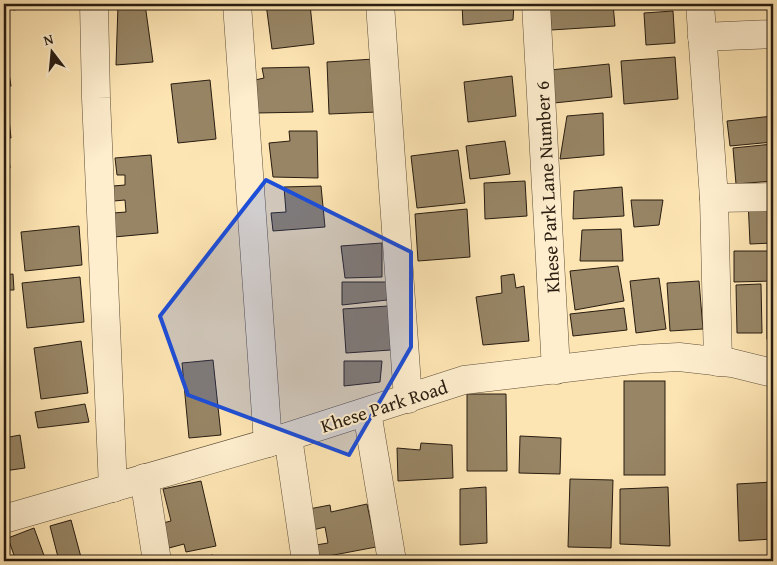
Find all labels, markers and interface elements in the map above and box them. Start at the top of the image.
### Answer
north arrow [28,28,78,78]
text: N [41,28,56,50]
street label: Khese Park Lane Number 6 [527,80,567,294]
street label: Khese Park Road [317,372,452,440]

